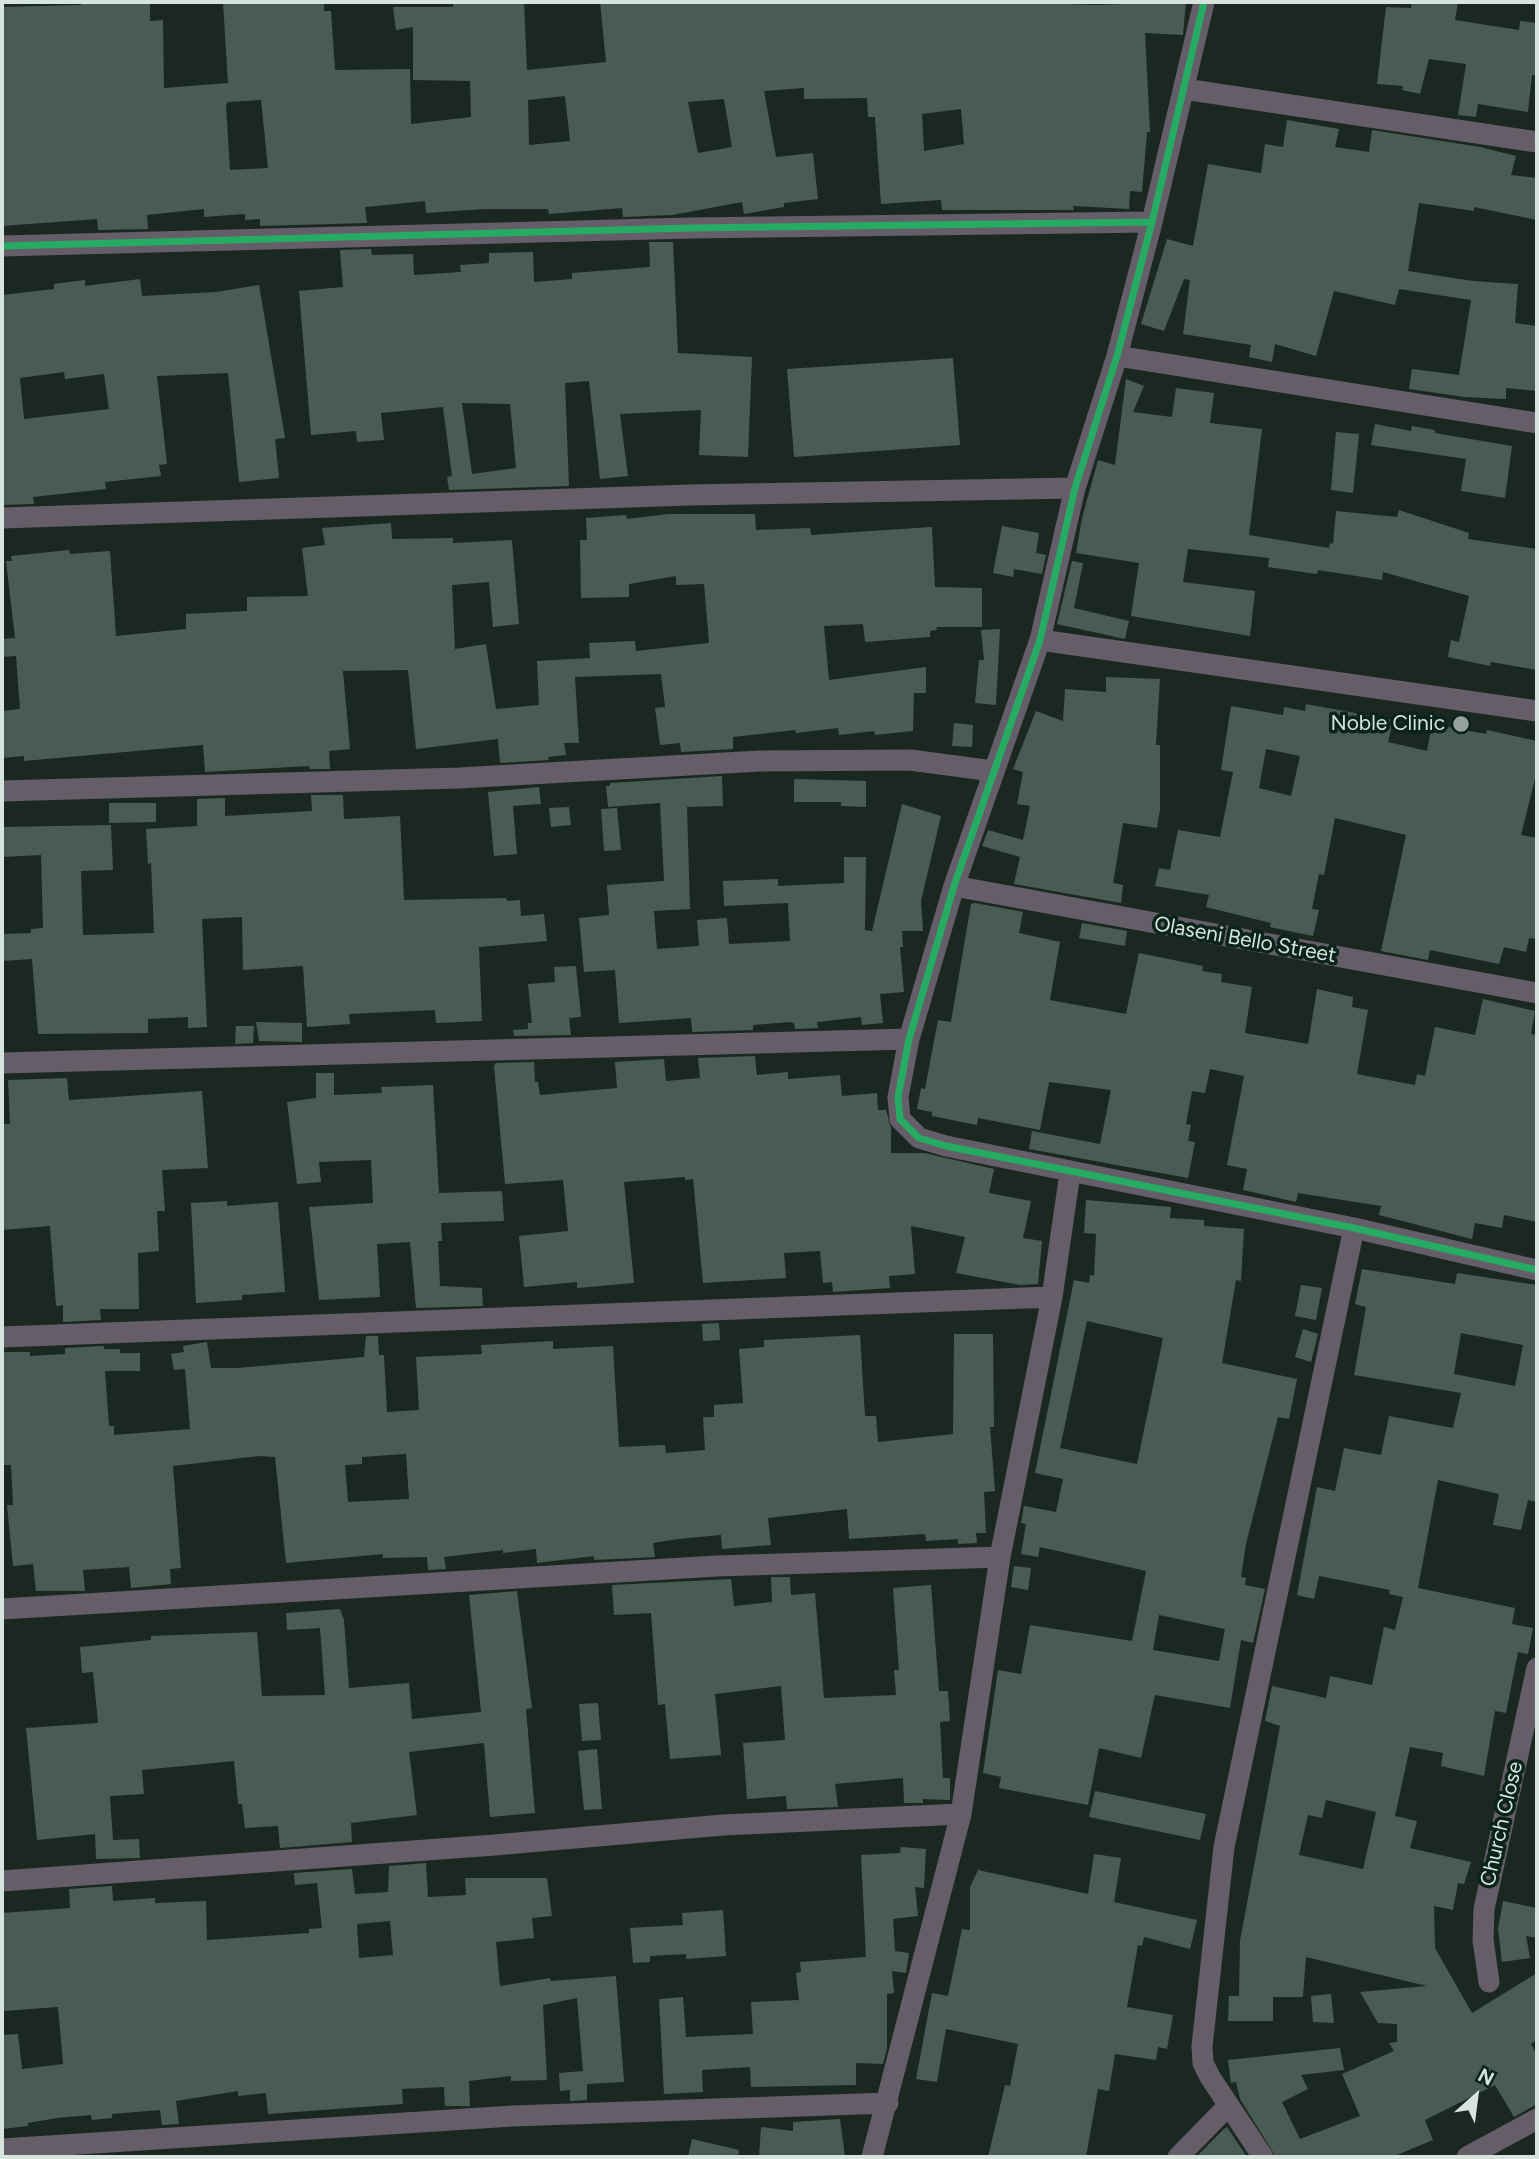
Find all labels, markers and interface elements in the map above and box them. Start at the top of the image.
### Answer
place label: Noble Clinic [1330,711,1445,737]
marker: Noble Clinic [1451,714,1471,734]
street label: Olaseni Bello Street [1152,912,1338,968]
street label: Church Close [1475,1759,1529,1889]
north arrow [1441,2061,1511,2131]
text: N [1474,2063,1498,2091]

